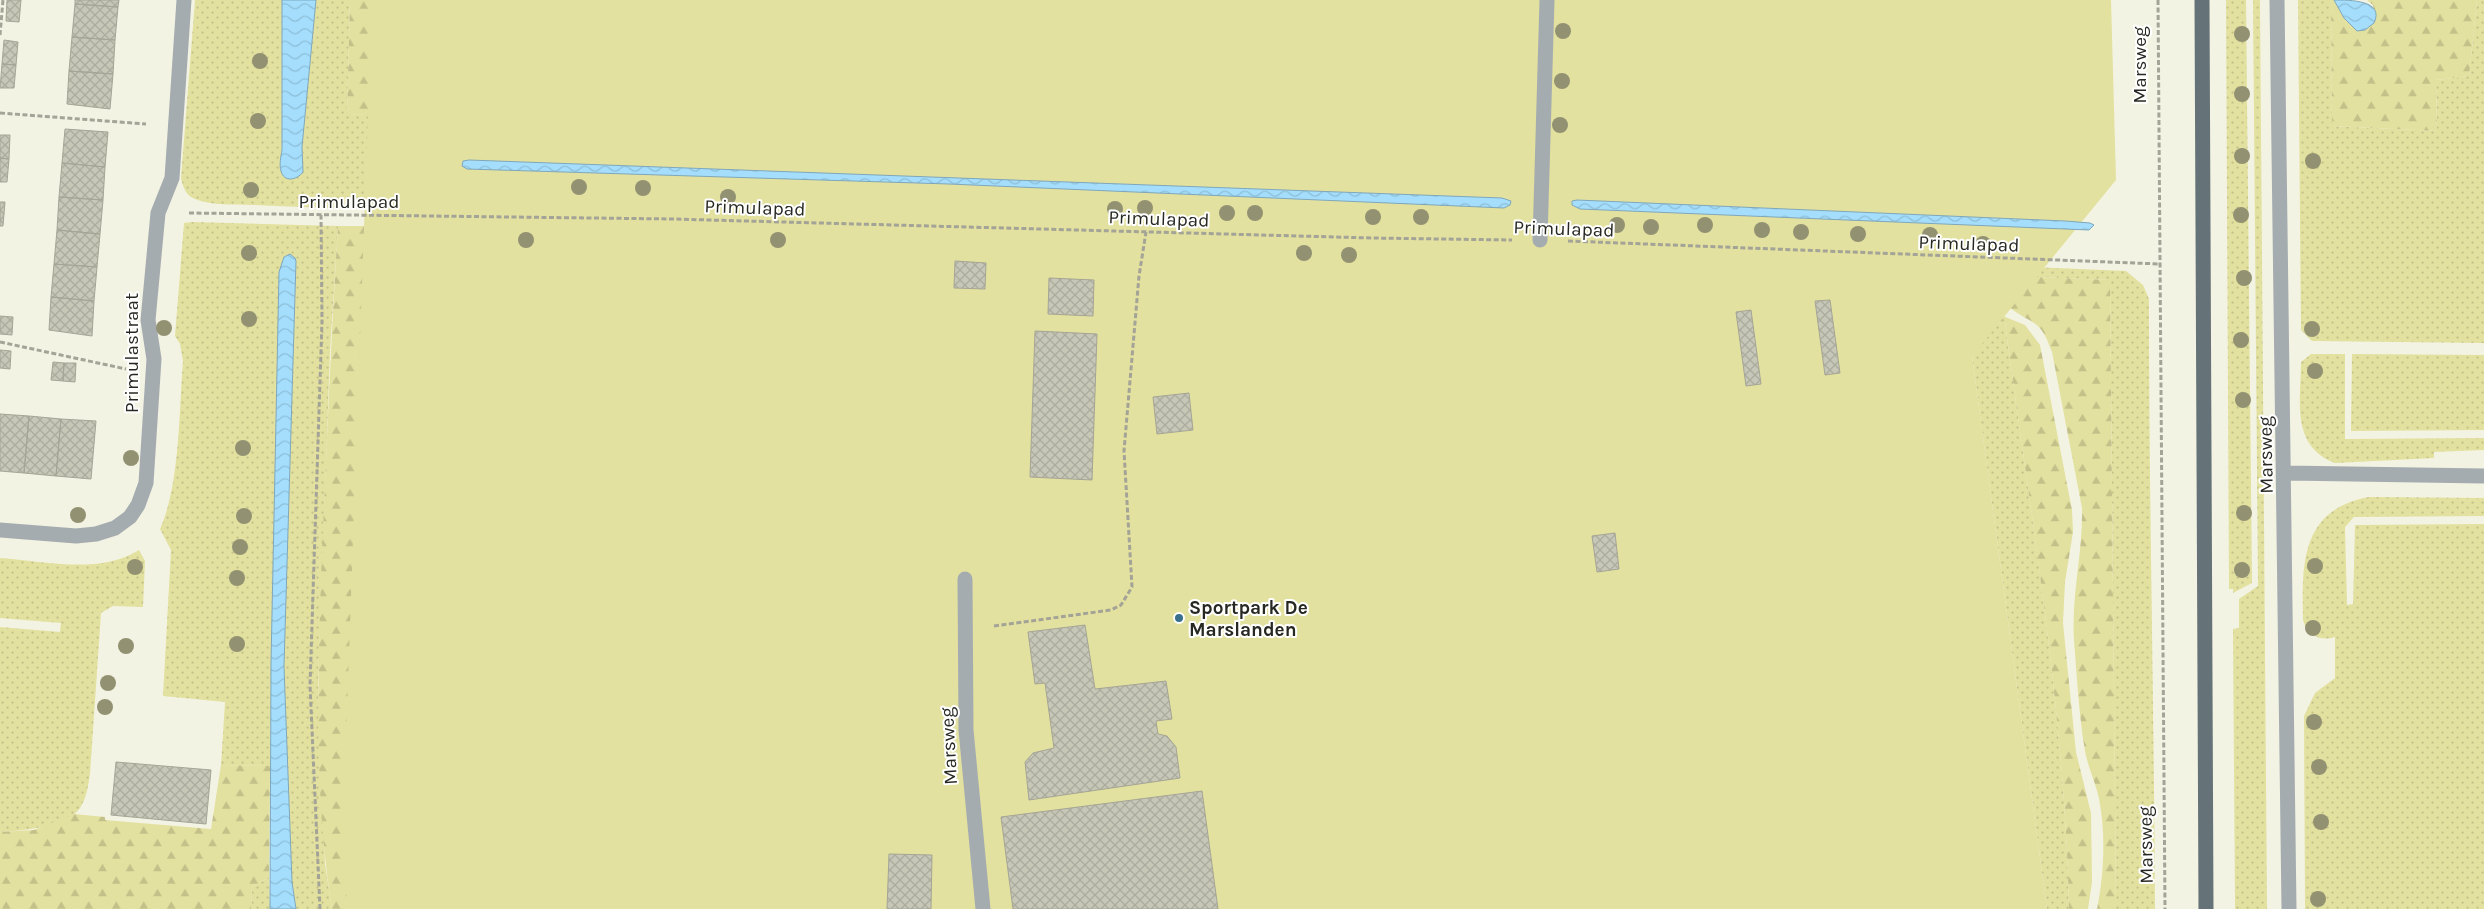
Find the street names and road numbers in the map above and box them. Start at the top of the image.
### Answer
street label: Marsweg [2129,26,2151,104]
street label: Primulapad [299,191,399,213]
street label: Primulapad [704,195,806,221]
street label: Primulapad [1108,206,1210,232]
street label: Primulapad [1513,216,1615,242]
street label: Primulapad [1918,231,2020,257]
street label: Primulastraat [121,293,143,413]
street label: Marsweg [2254,416,2278,494]
street label: Marsweg [936,706,962,785]
street label: Marsweg [2134,806,2158,884]

